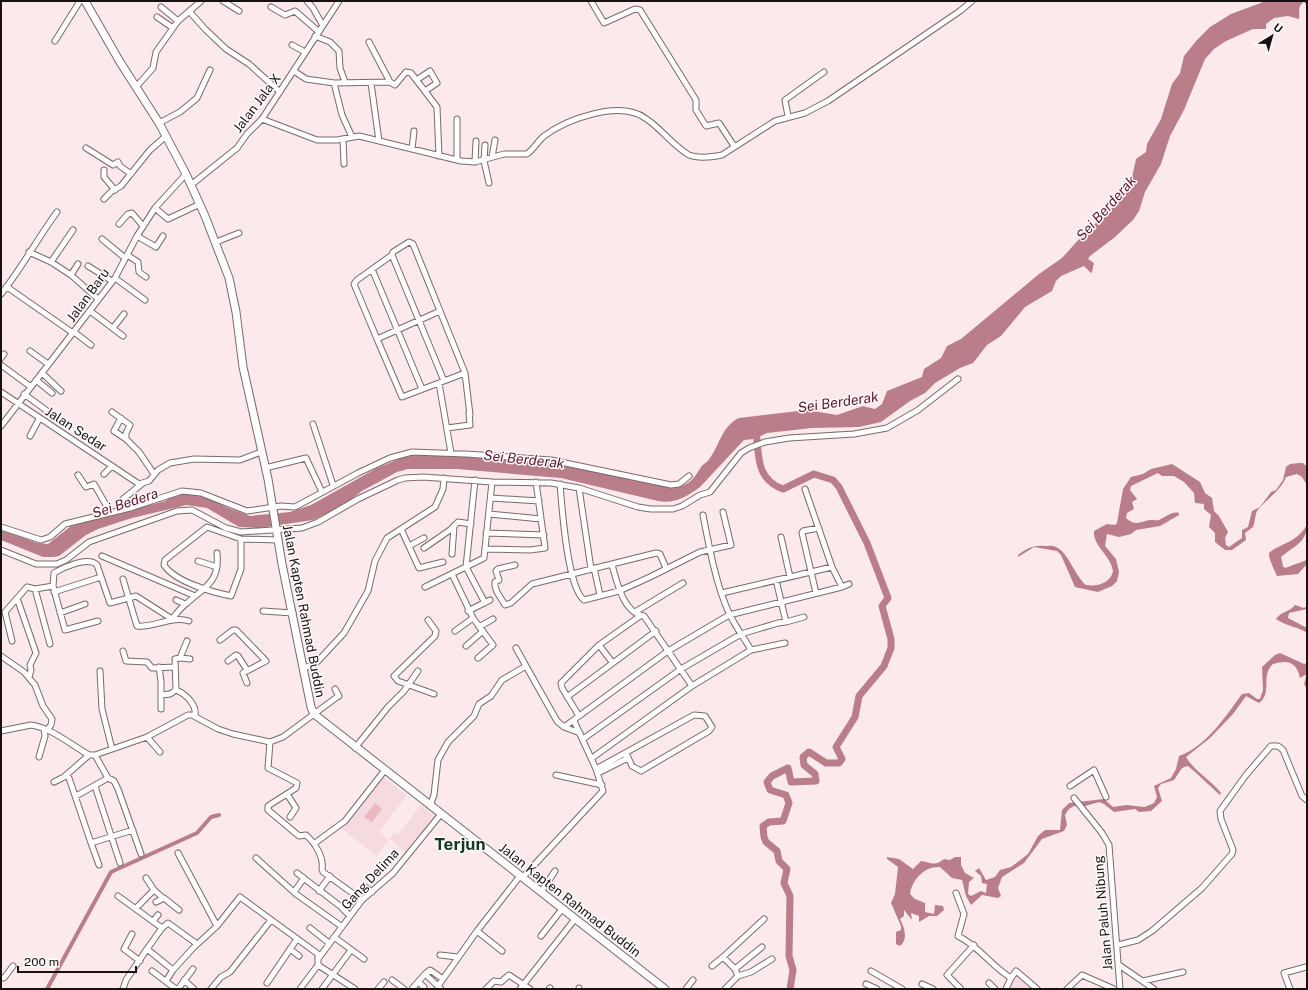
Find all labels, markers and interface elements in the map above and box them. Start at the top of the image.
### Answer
north arrow [1252,16,1292,56]
text: U [1271,21,1285,35]
street label: Jalan Jala X [230,71,284,135]
water label: Sei Berderak [1073,172,1139,244]
street label: Jalan Baru [64,265,112,325]
water label: Sei Berderak [797,388,880,416]
street label: Jalan Sedar [43,404,109,454]
water label: Sei Berderak [483,447,566,471]
water label: Sei Bedera [90,485,160,521]
street label: Jalan Kapten Rahmad Buddin [280,523,328,699]
district label: Terjun [434,834,486,854]
street label: Jalan Kapten Rahmad Buddin [496,840,644,960]
street label: Gang Delima [338,846,402,912]
street label: Jalan Paluh Nibung [1091,855,1115,971]
scale bar [18,948,136,974]
text: 200 m [24,955,59,969]

